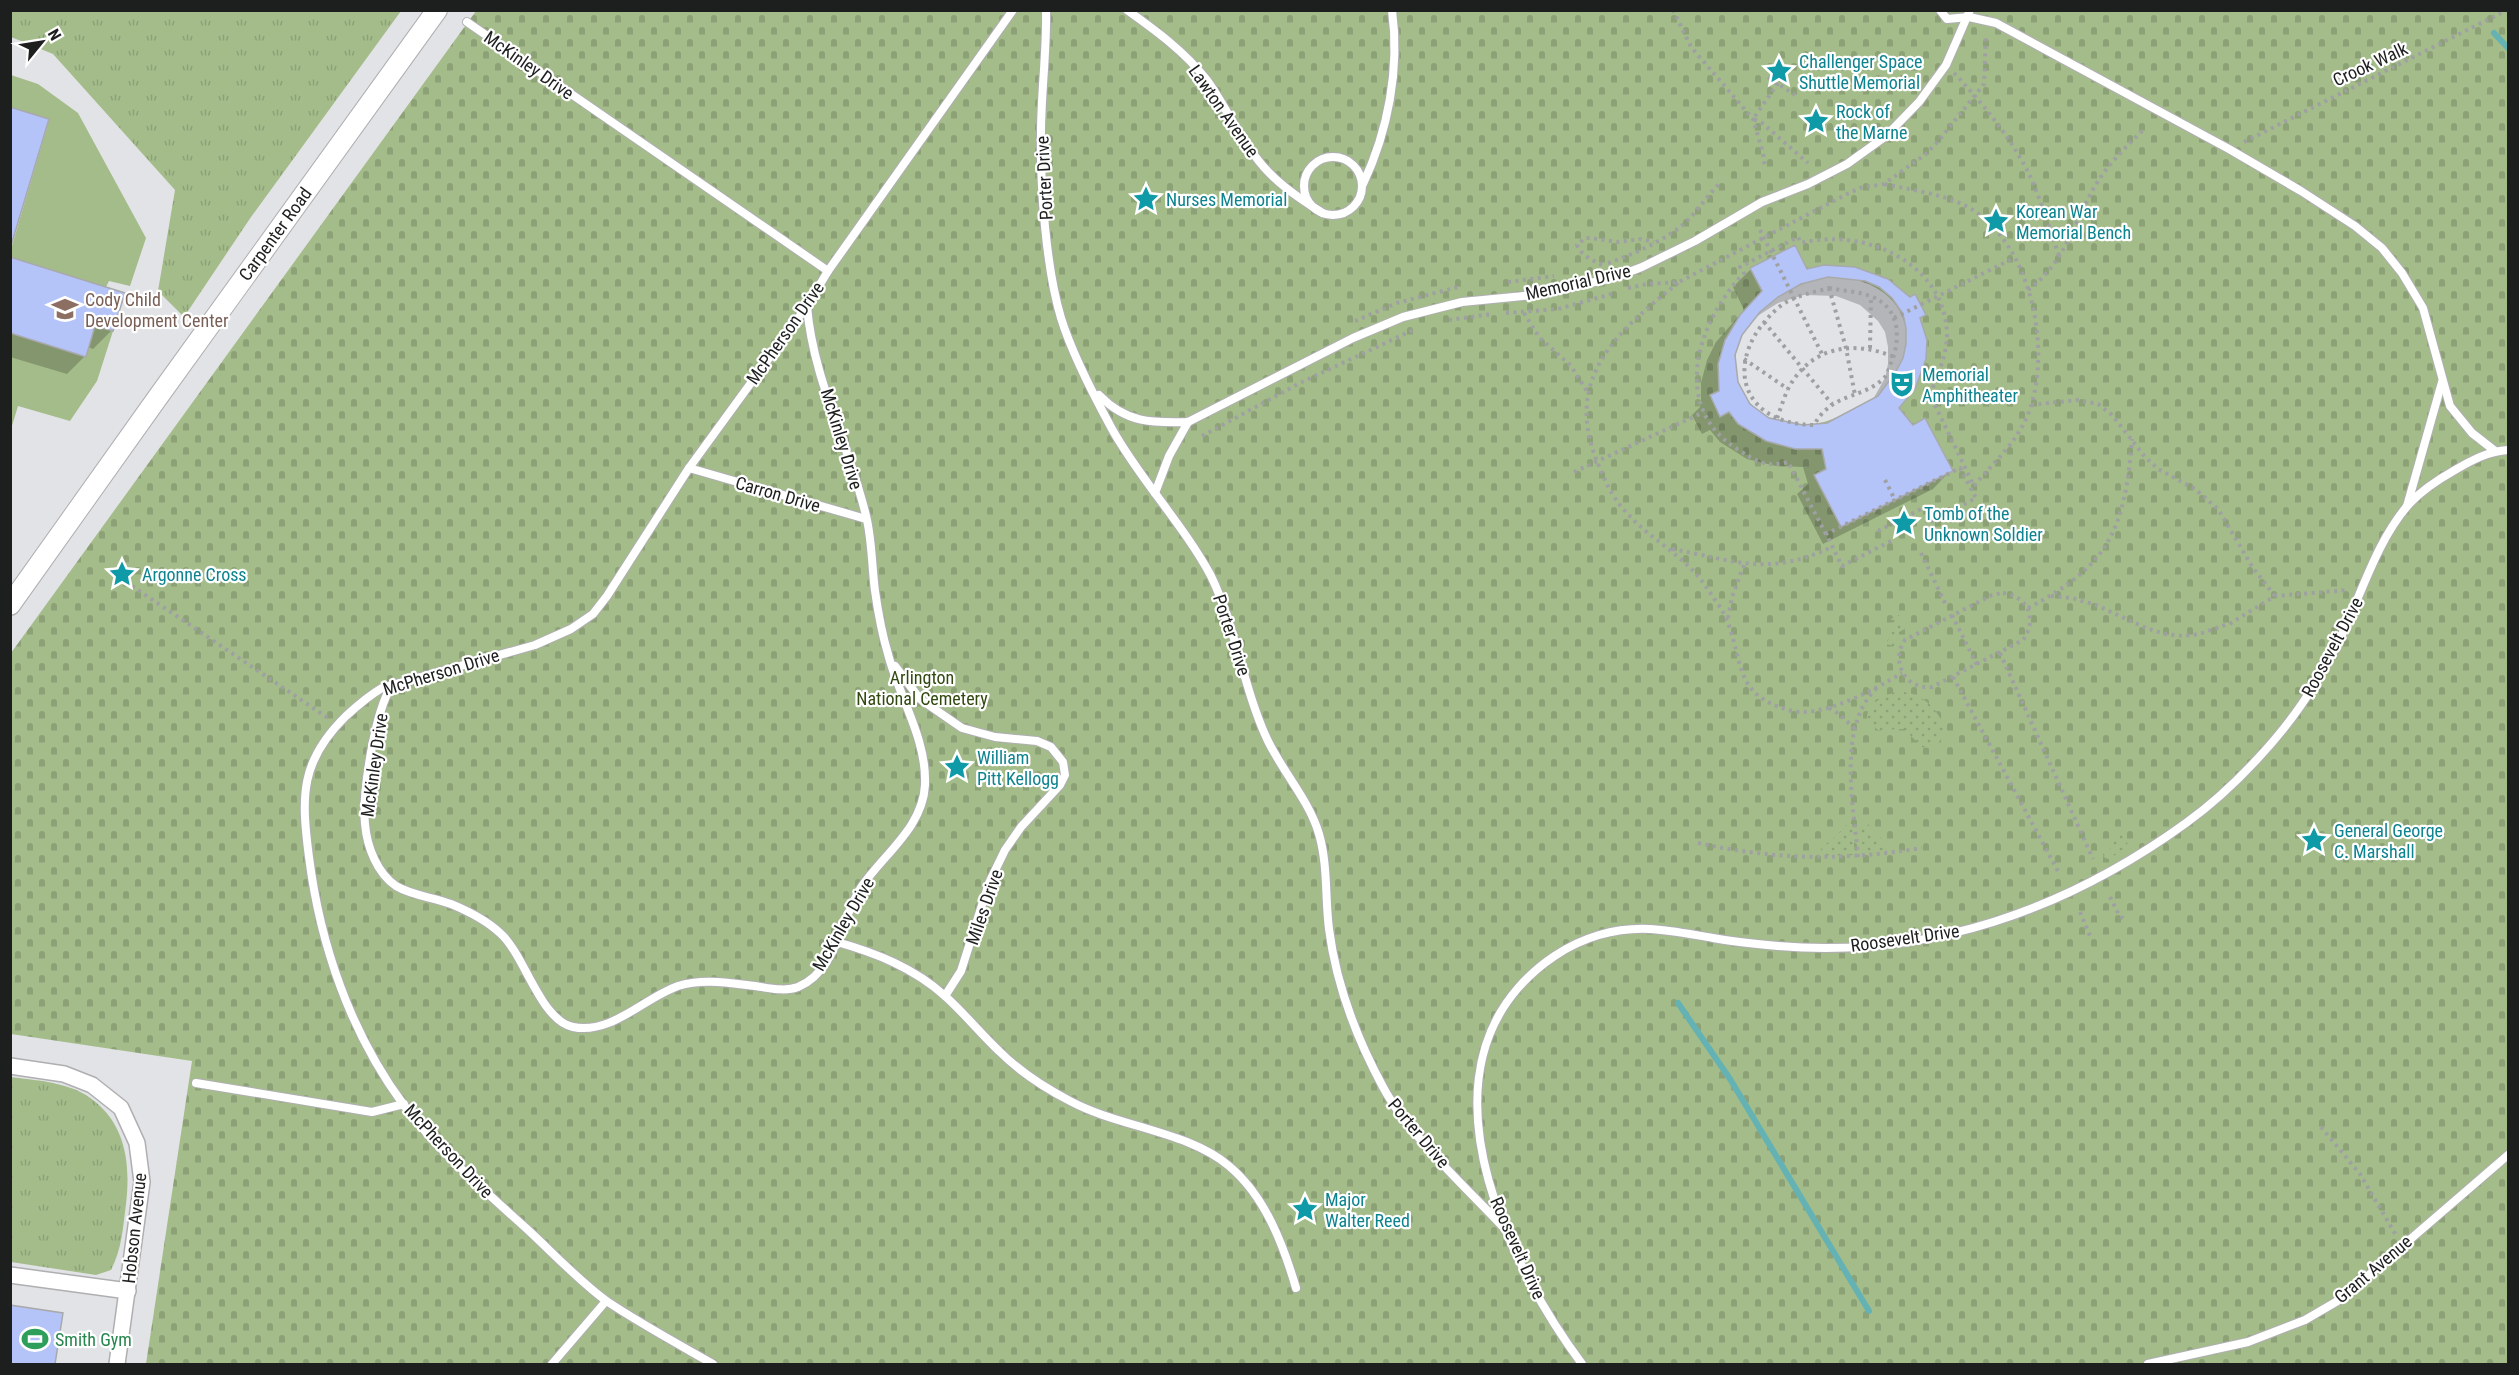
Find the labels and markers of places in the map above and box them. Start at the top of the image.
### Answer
place label: Challenger Space Shuttle Memorial [1799,51,1922,93]
place icon: Challenger Space Shuttle Memorial [1764,56,1794,86]
place label: Rock of the Marne [1836,101,1907,143]
place icon: Rock of the Marne [1801,106,1831,136]
place icon: Nurses Memorial [1131,184,1161,214]
place label: Nurses Memorial [1166,189,1287,210]
place label: Korean War Memorial Bench [2016,201,2131,243]
place icon: Korean War Memorial Bench [1981,206,2011,236]
place label: Cody Child Development Center [85,289,229,331]
school or university icon: Cody Child Development Center [50,294,80,324]
place label: Memorial Amphitheater [1922,364,2018,406]
theatre icon: Memorial Amphitheater [1887,369,1917,399]
place label: Tomb of the Unknown Soldier [1924,503,2043,545]
place icon: Tomb of the Unknown Soldier [1889,508,1919,538]
place icon: Argonne Cross [107,559,137,589]
place label: Argonne Cross [142,564,247,585]
place label: William Pitt Kellogg [977,747,1059,789]
place icon: William Pitt Kellogg [942,752,972,782]
place label: General George C. Marshall [2334,820,2443,862]
place icon: General George C. Marshall [2299,825,2329,855]
place label: Major Walter Reed [1325,1189,1410,1231]
place icon: Major Walter Reed [1290,1194,1320,1224]
sports icon: Smith Gym [20,1324,50,1354]
place label: Smith Gym [55,1329,132,1350]

